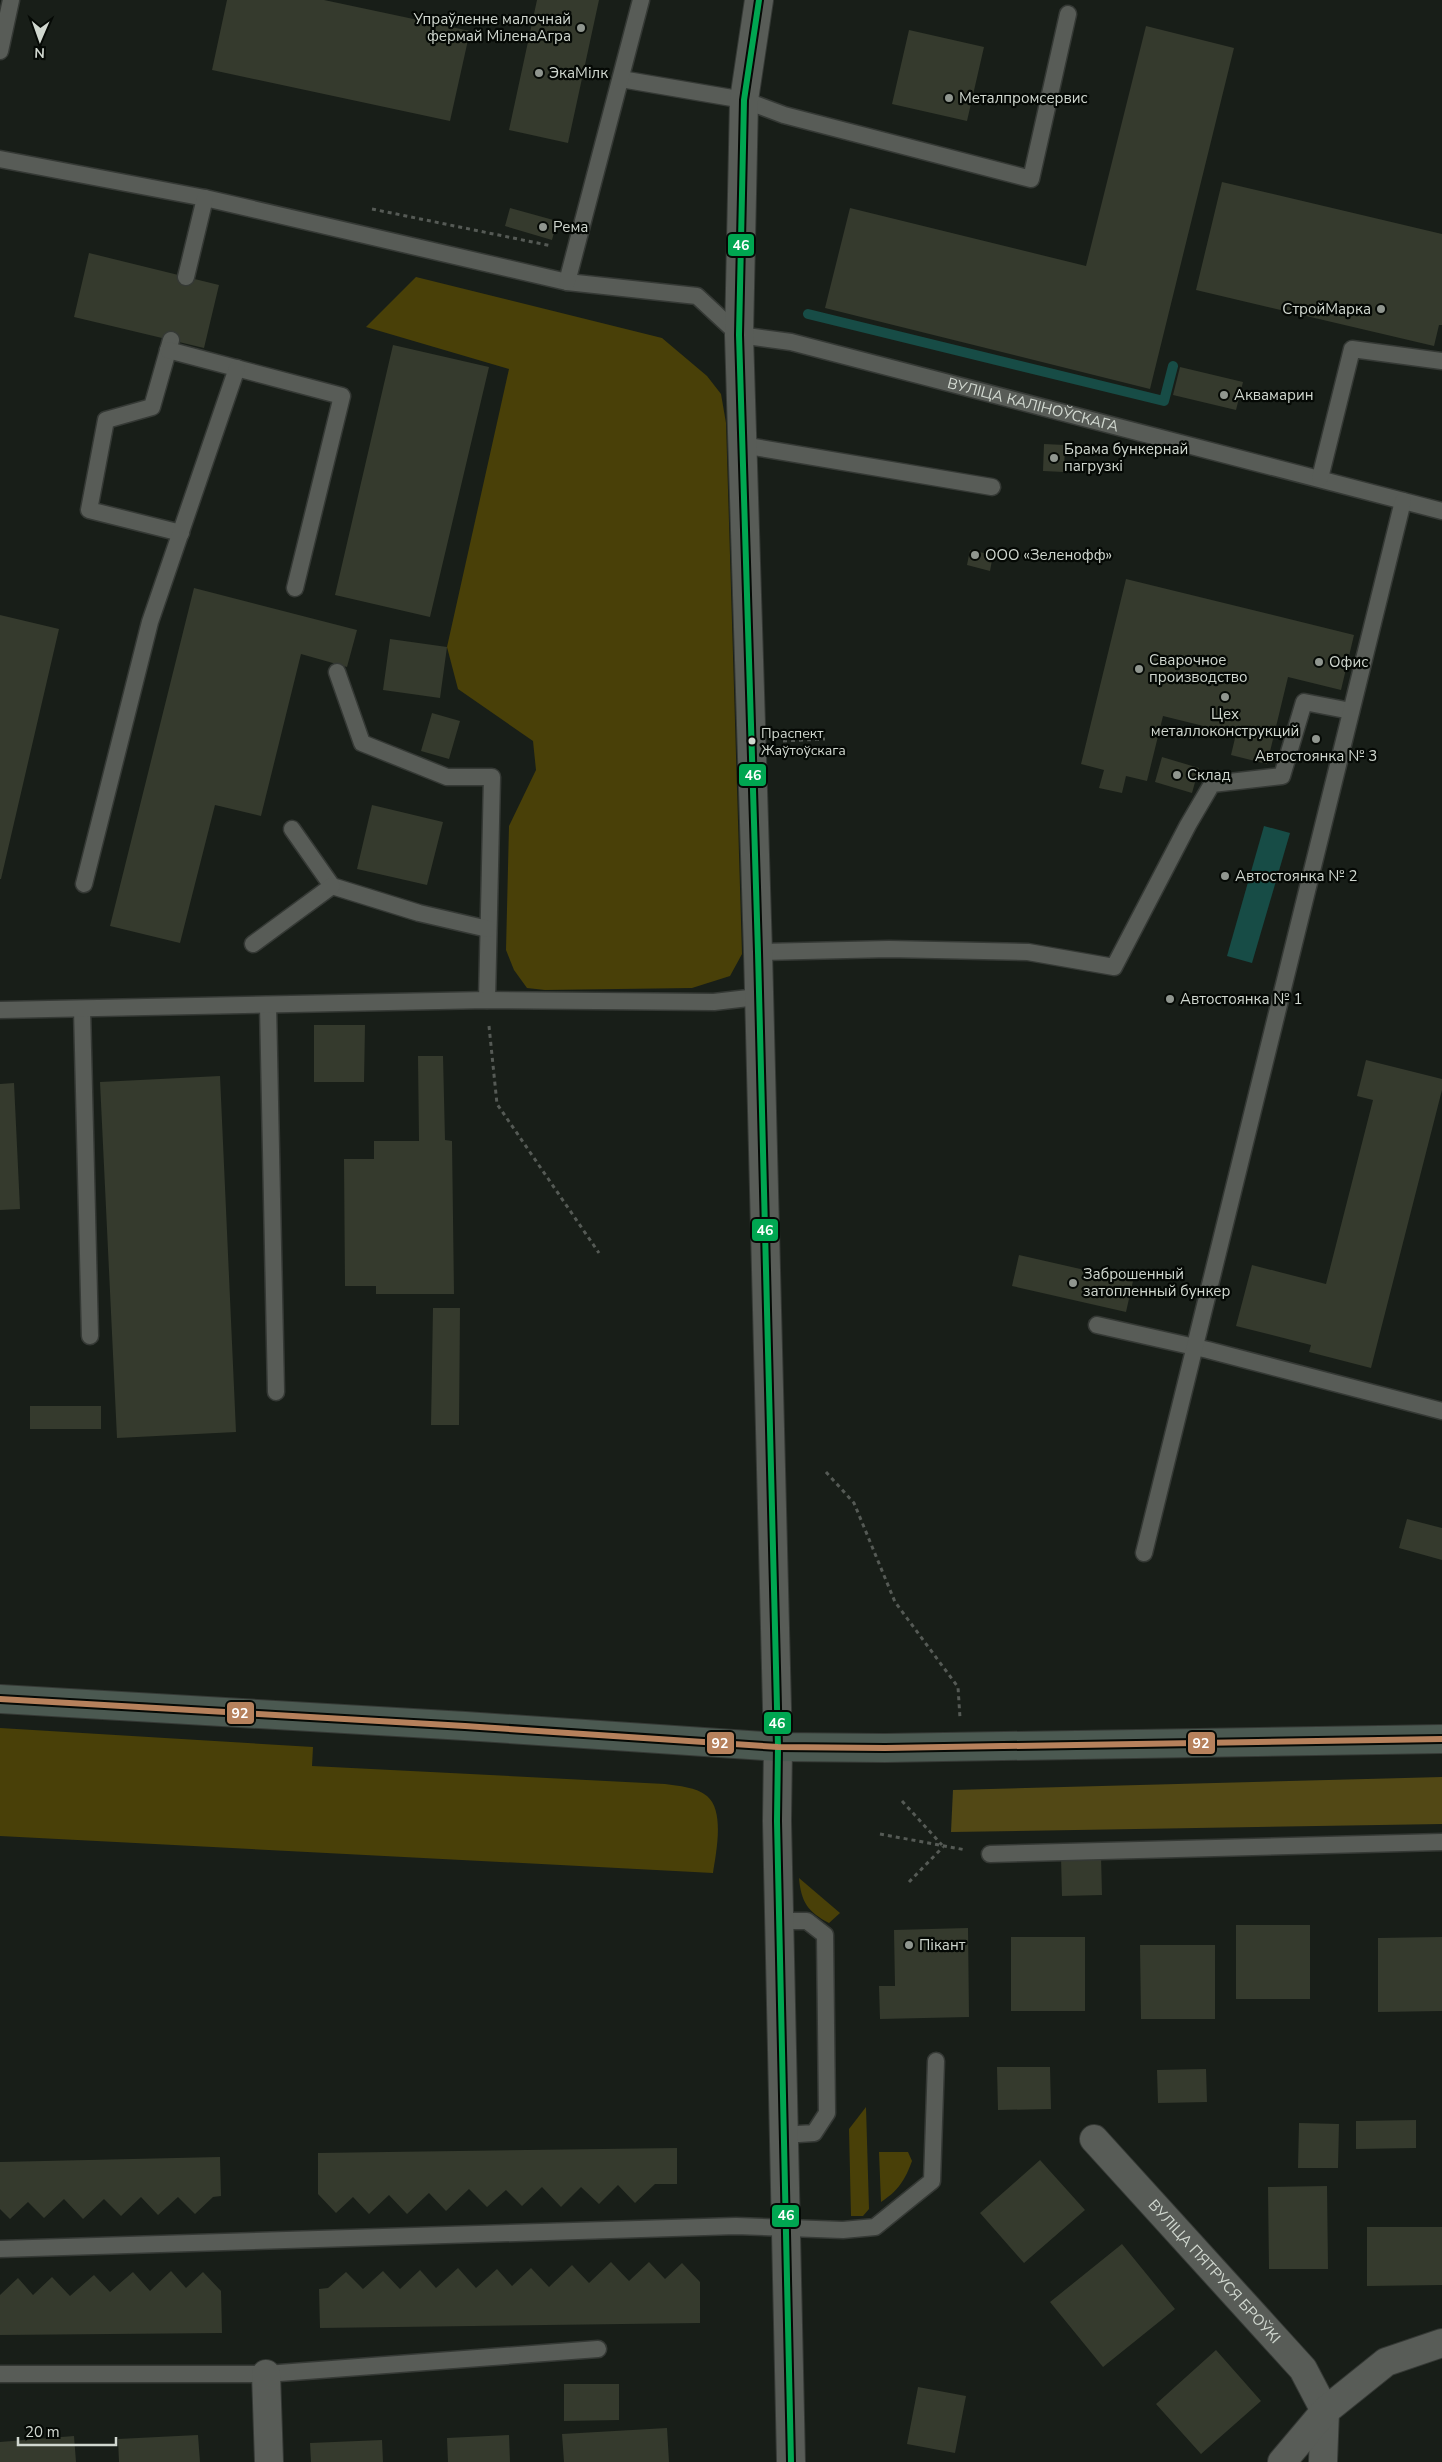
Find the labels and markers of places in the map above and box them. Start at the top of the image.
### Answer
place label: Упраўленне малочнай фермай МіленаАгра [413,9,571,46]
marker: Упраўленне малочнай фермай МіленаАгра [575,22,587,34]
place label: ЭкаМілк [549,63,608,83]
marker: ЭкаМілк [533,67,545,79]
place label: Металпромсервис [959,88,1088,108]
marker: Металпромсервис [943,92,955,104]
place label: Рема [553,217,588,237]
marker: Рема [537,221,549,233]
place label: СтройМарка [1282,299,1371,319]
marker: СтройМарка [1375,303,1387,315]
place label: Аквамарин [1234,385,1314,405]
marker: Аквамарин [1218,389,1230,401]
place label: Брама бункернай пагрузкі [1064,439,1188,476]
marker: Брама бункернай пагрузкі [1048,452,1060,464]
place label: ООО «Зеленофф» [985,545,1112,565]
marker: ООО «Зеленофф» [969,549,981,561]
place label: Сварочное производство [1149,650,1247,687]
place label: Офис [1329,652,1368,672]
marker: Офис [1313,656,1325,668]
marker: Сварочное производство [1133,663,1145,675]
marker: Цех металлоконструкций [1219,691,1231,703]
place label: Цех металлоконструкций [1151,704,1299,741]
place label: Праспект Жаўтоўскага [761,724,846,760]
marker: Автостоянка № 3 [1310,733,1322,745]
marker: Праспект Жаўтоўскага [747,736,757,746]
place label: Автостоянка № 3 [1255,746,1377,766]
place label: Склад [1187,765,1231,785]
marker: Склад [1171,769,1183,781]
place label: Автостоянка № 2 [1235,866,1357,886]
marker: Автостоянка № 2 [1219,870,1231,882]
place label: Автостоянка № 1 [1180,989,1302,1009]
marker: Автостоянка № 1 [1164,993,1176,1005]
place label: Заброшенный затопленный бункер [1083,1264,1230,1301]
marker: Заброшенный затопленный бункер [1067,1277,1079,1289]
place label: Пікант [919,1935,966,1955]
marker: Пікант [903,1939,915,1951]

